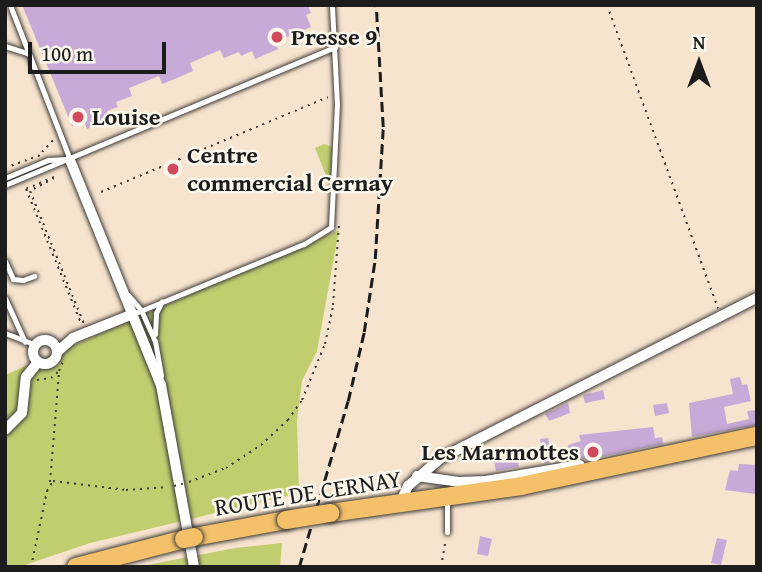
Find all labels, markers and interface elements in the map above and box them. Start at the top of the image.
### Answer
place label: Presse 9 [291,23,378,51]
scale bar [32,28,170,72]
north arrow [664,28,734,98]
text: N [693,28,705,56]
marker: Presse 9 [269,29,285,45]
text: 100 m [41,38,93,69]
place label: Louise [92,103,161,131]
marker: Louise [70,109,86,125]
place label: Centre commercial Cernay [187,141,393,197]
marker: Centre commercial Cernay [165,161,181,177]
place label: Les Marmottes [422,438,579,466]
marker: Les Marmottes [585,444,601,460]
street label: ROUTE DE CERNAY [213,464,403,522]

